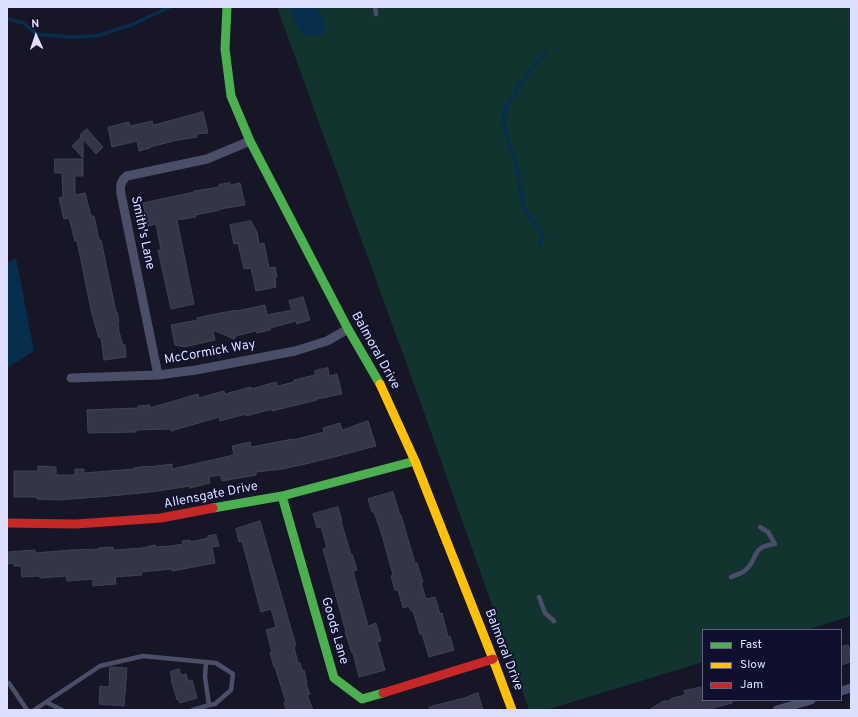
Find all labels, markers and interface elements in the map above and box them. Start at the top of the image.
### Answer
north arrow [16,16,56,56]
text: N [31,17,40,31]
street label: Smith's Lane [127,195,157,271]
street label: Balmoral Drive [347,310,403,392]
street label: McCormick Way [163,337,257,369]
street label: Allensgate Drive [163,479,259,513]
street label: Goods Lane [317,596,351,666]
street label: Balmoral Drive [480,607,526,693]
legend [702,629,842,701]
text: Fast [740,637,762,653]
text: Slow [740,657,766,673]
text: Jam [740,677,763,693]

